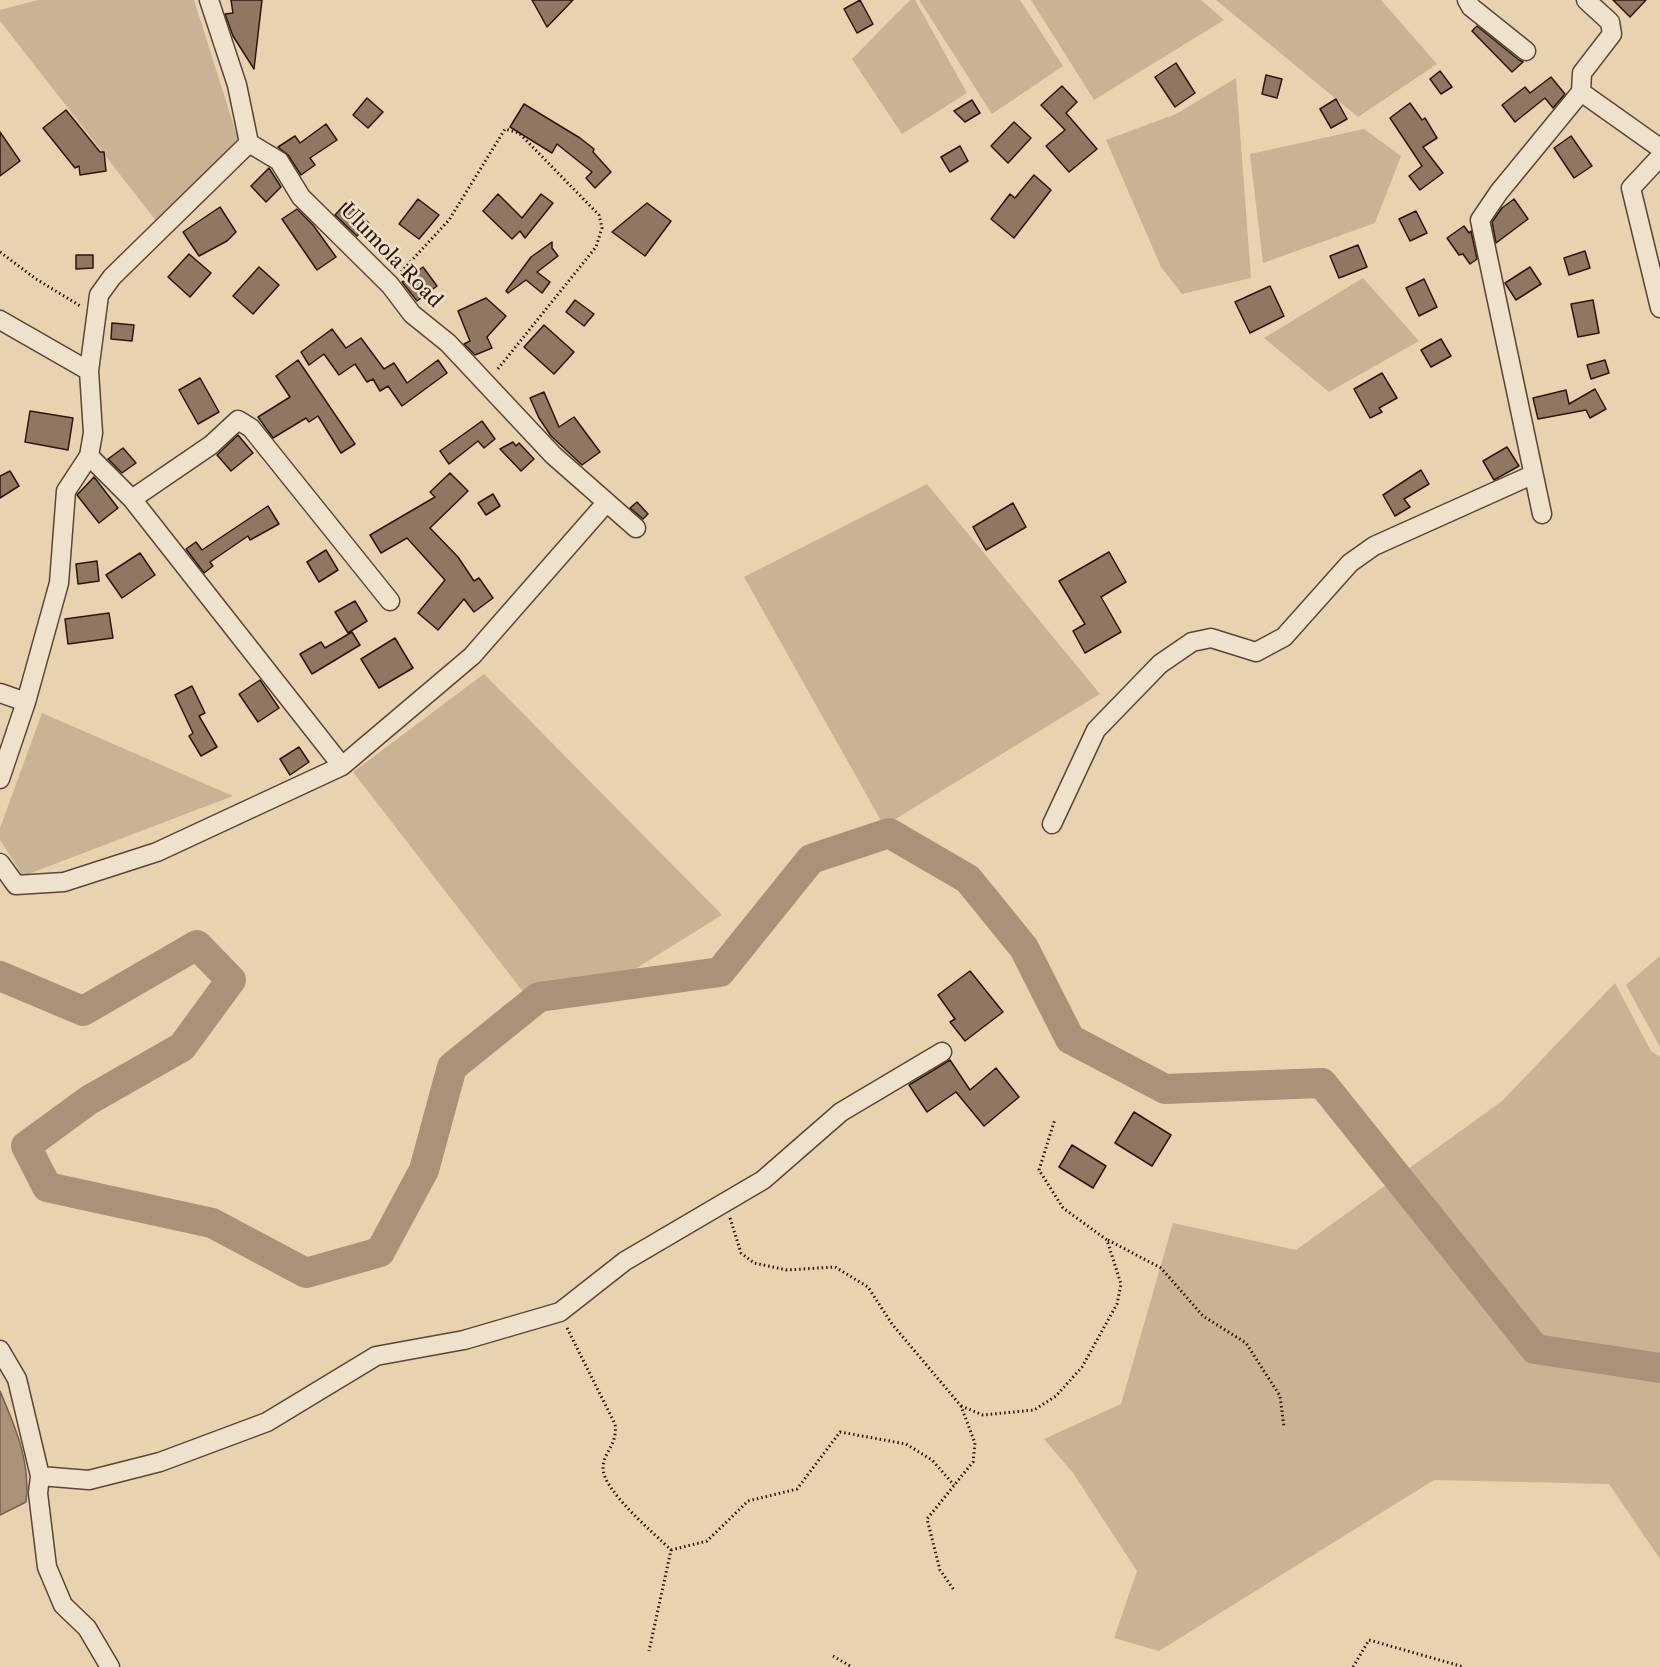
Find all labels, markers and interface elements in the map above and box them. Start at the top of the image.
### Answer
street label: Ulumola Road [335,199,447,313]

